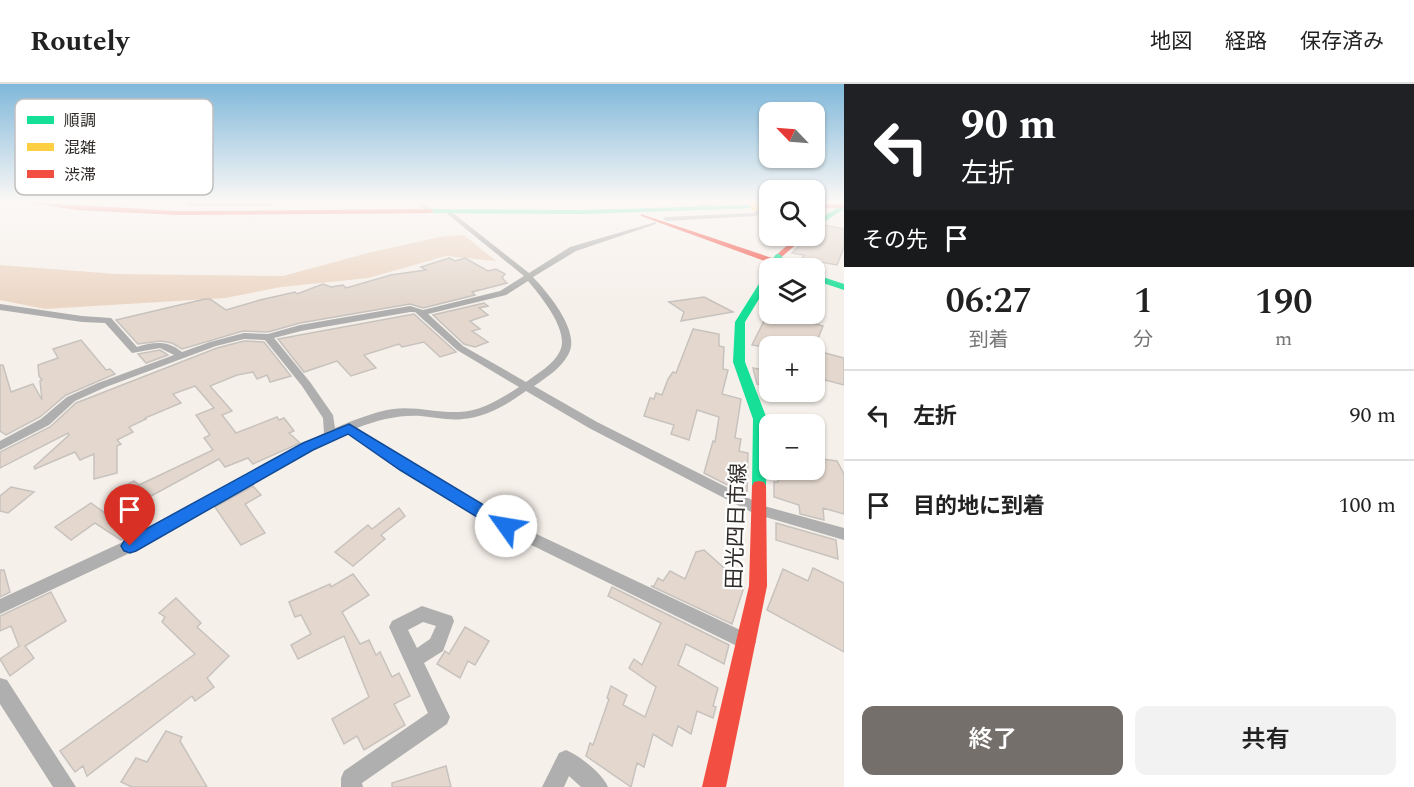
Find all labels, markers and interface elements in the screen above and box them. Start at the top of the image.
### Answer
text: Routely [30,20,129,63]
text: 地図 [1150,26,1192,58]
text: 経路 [1225,26,1267,58]
text: 保存済み [1300,26,1384,58]
text: 90 m [961,94,1056,157]
legend [15,99,213,195]
north arrow [759,102,825,168]
map controls [759,102,825,480]
icon: left [862,108,940,186]
text: 順調 [64,109,96,133]
text: 混雑 [64,136,96,160]
text: 左折 [961,153,1015,195]
text: 渋滞 [64,163,96,187]
button: search [759,180,825,246]
icon: arrive [940,222,973,255]
text: その先 [862,224,928,257]
button: layers [759,258,825,324]
text: 06:27 [945,274,1032,329]
text: 1 [1134,274,1153,329]
text: 190 [1255,275,1313,330]
text: m [1275,324,1292,354]
text: 到着 [969,325,1009,355]
text: 分 [1133,325,1153,355]
button: + [759,336,825,402]
icon: left [862,399,895,432]
text: 90 m [1350,399,1396,432]
text: 左折 [913,400,957,433]
button: − [759,414,825,480]
street label: 田光四日市線 [719,462,755,590]
pin [104,484,155,546]
icon: arrive [862,489,895,522]
text: 100 m [1339,489,1396,522]
text: 目的地に到着 [913,490,1045,523]
icon: arrive [113,493,146,526]
position arrow [474,494,538,558]
button: 終了 [862,706,1123,775]
button: 共有 [1135,706,1396,775]

